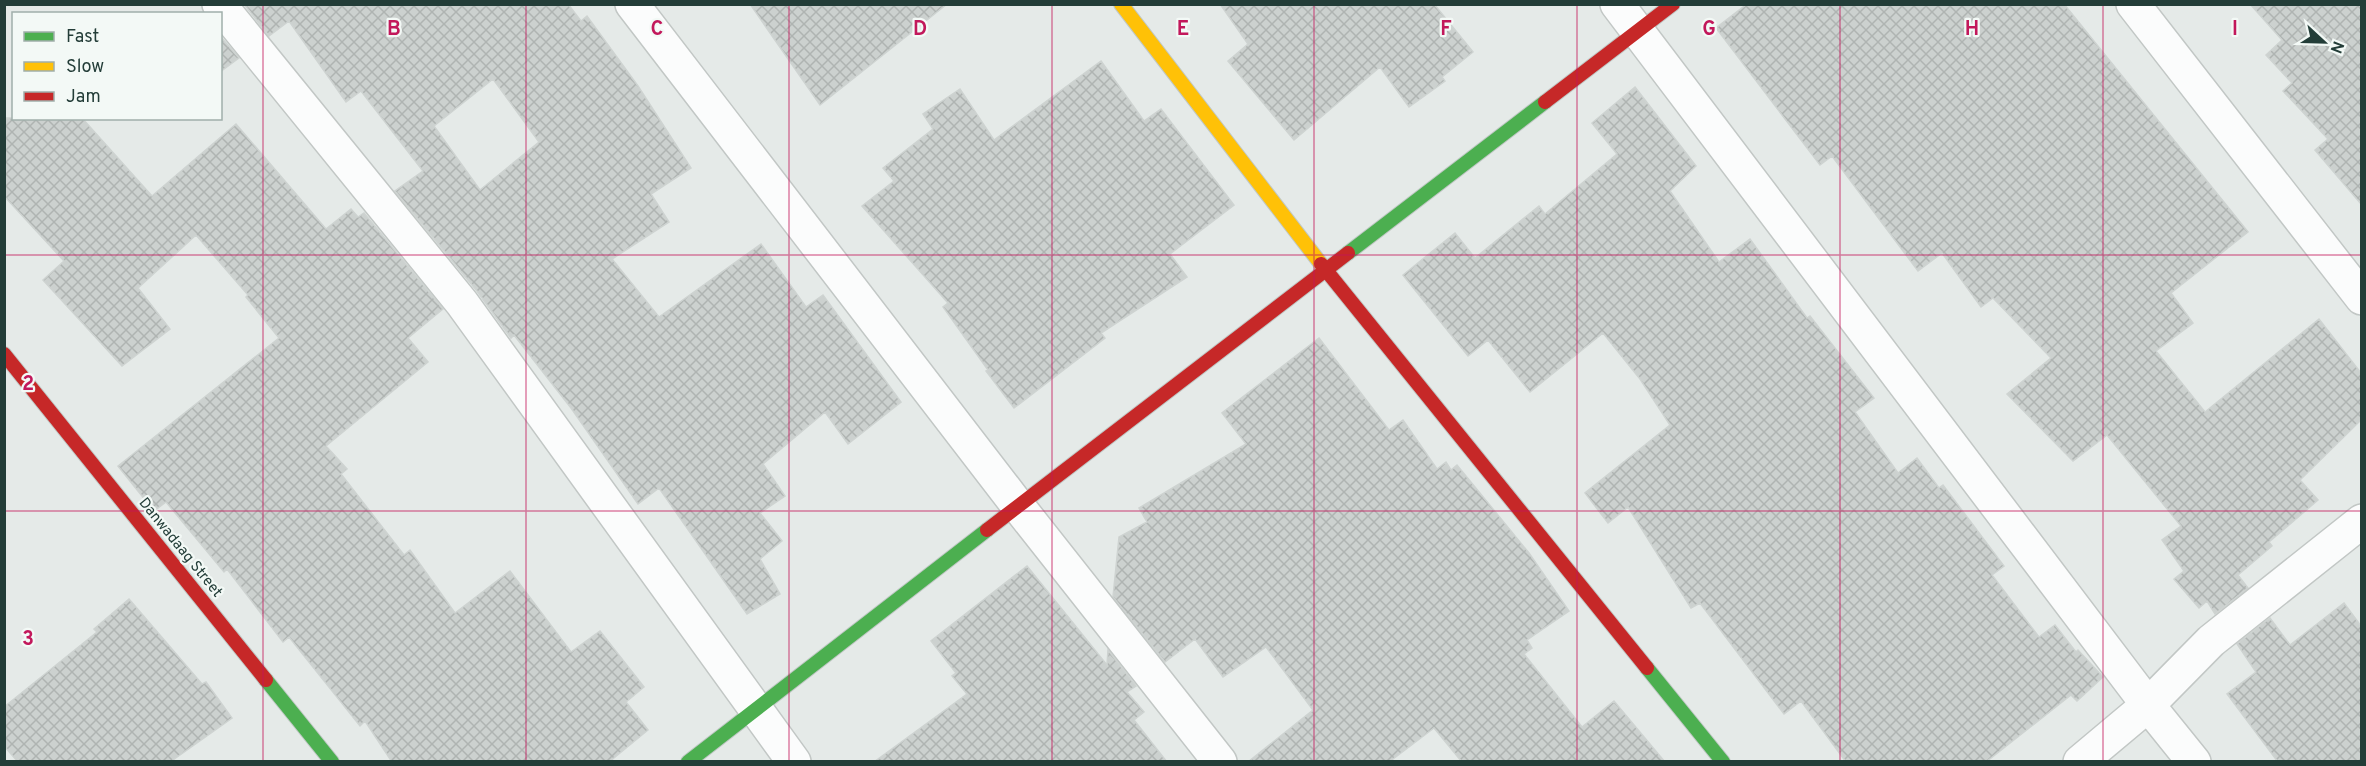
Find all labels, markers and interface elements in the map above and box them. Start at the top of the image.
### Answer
legend [12,12,222,120]
north arrow [2294,12,2354,72]
text: B [387,17,401,43]
text: C [651,17,663,43]
text: D [913,17,927,43]
text: E [1177,17,1189,43]
text: F [1440,17,1452,43]
text: G [1702,17,1716,43]
text: H [1965,17,1979,43]
text: I [2232,17,2238,43]
text: Fast [66,26,99,49]
text: N [2325,38,2347,56]
text: Slow [66,56,104,79]
text: Jam [66,86,101,109]
text: 2 [22,372,34,398]
street label: Danwadaag Street [134,494,226,602]
text: 3 [22,627,34,653]

